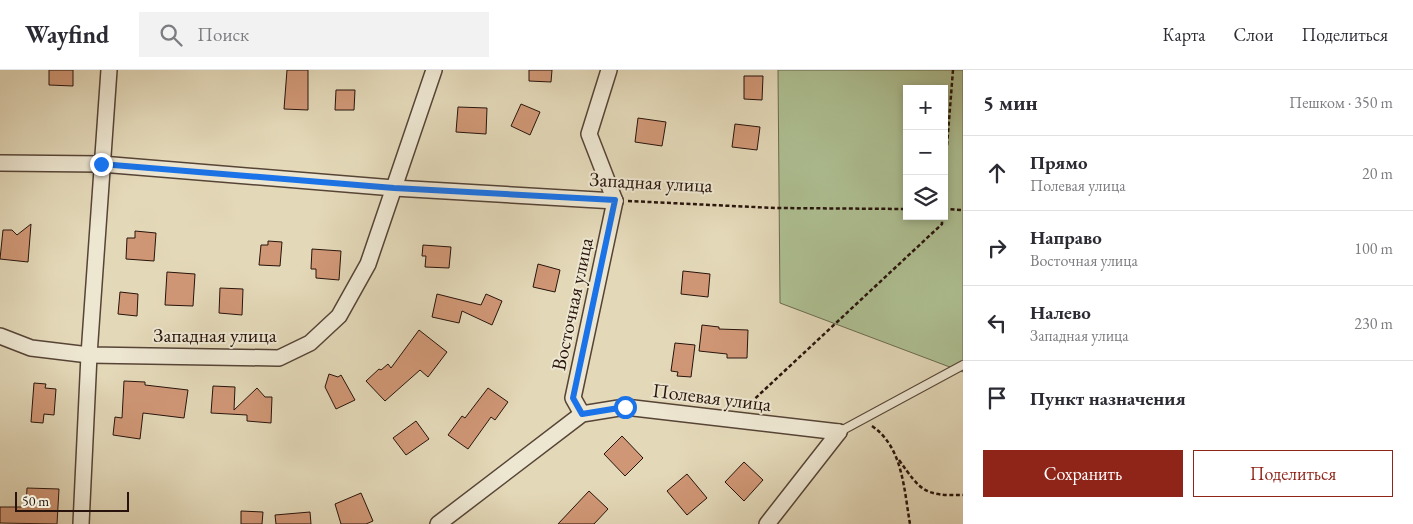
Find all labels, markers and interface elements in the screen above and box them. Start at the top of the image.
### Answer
search box [139,12,489,57]
text: Wayfind [25,19,109,50]
icon: search [157,21,185,49]
text: Поиск [197,22,249,47]
text: Карта [1163,23,1206,46]
text: Слои [1234,23,1273,46]
text: Поделиться [1301,23,1388,46]
map controls [903,85,948,220]
button: + [903,85,948,130]
text: 5 мин [983,89,1038,116]
text: Пешком · 350 m [1289,92,1393,113]
button: − [903,130,948,175]
text: Прямо [1030,150,1088,175]
route end [90,153,113,176]
icon: ahead [983,159,1011,187]
text: 20 m [1362,163,1393,184]
street label: Западная улица [589,166,713,198]
button: layers [903,175,948,220]
text: Полевая улица [1030,175,1126,196]
text: Направо [1030,225,1102,250]
icon: right [983,234,1011,262]
street label: Восточная улица [545,235,599,373]
text: 100 m [1354,238,1393,259]
text: Восточная улица [1030,250,1138,271]
text: Налево [1030,300,1091,325]
icon: left [983,309,1011,337]
text: 230 m [1354,313,1393,334]
street label: Западная улица [153,322,277,348]
text: Западная улица [1030,325,1129,346]
street label: Полевая улица [651,377,773,417]
icon: arrive [983,384,1011,412]
text: Пункт назначения [1030,386,1186,411]
route start [614,396,637,419]
button: Сохранить [983,450,1183,497]
button: Поделиться [1193,450,1393,497]
scale bar [15,489,129,512]
text: 50 m [22,492,49,510]

